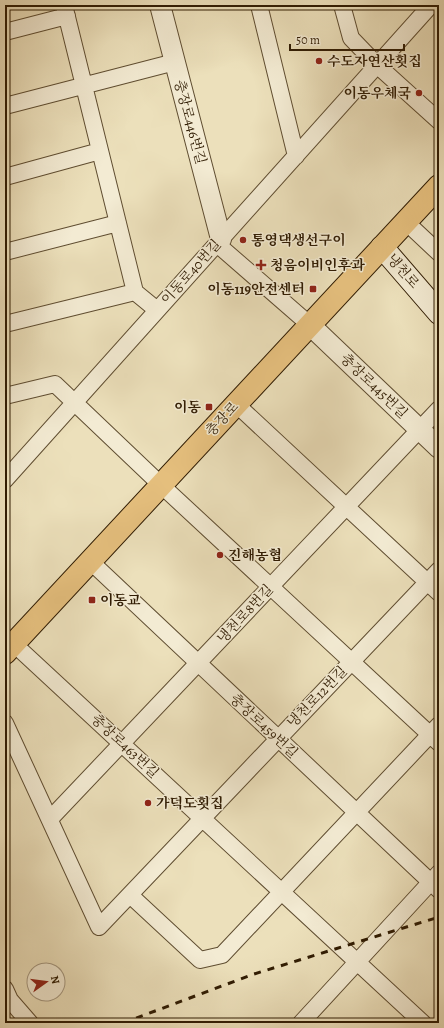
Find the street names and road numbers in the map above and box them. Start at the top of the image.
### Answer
street label: 충장로446번길 [170,78,210,166]
street label: 이동로40번길 [157,235,225,309]
street label: 냉천로 [383,249,424,293]
street label: 충장로445번길 [336,349,412,423]
street label: 충장로 [201,397,243,440]
street label: 냉천로8번길 [213,580,277,648]
street label: 냉천로12번길 [283,662,351,732]
street label: 충장로459번길 [226,690,302,762]
street label: 충장로463번길 [87,710,163,782]

